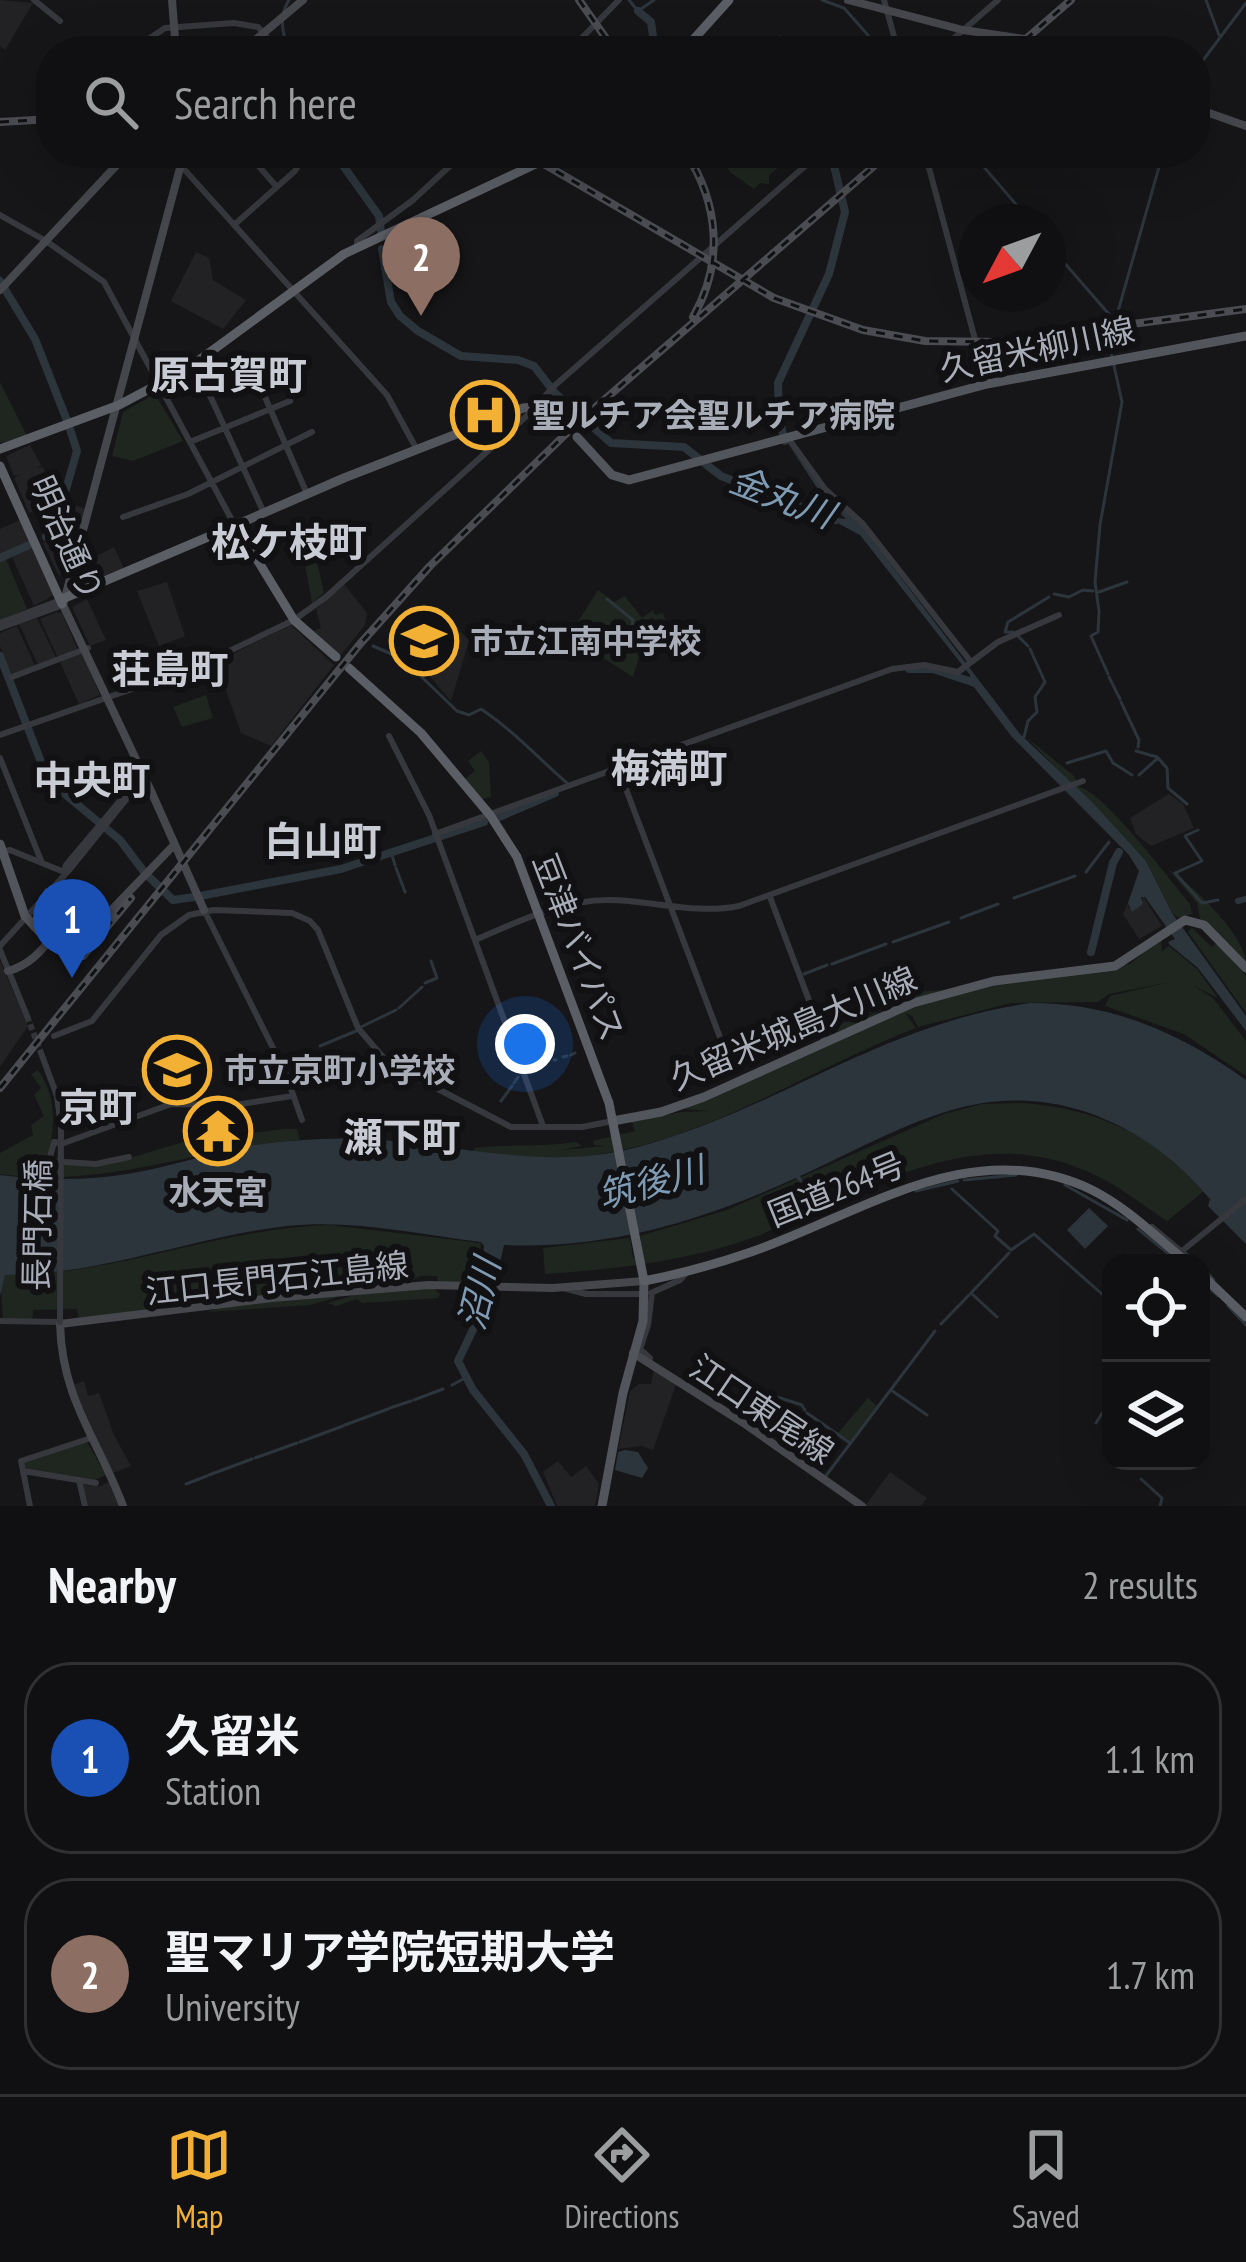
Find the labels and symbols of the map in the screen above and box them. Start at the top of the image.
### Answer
north arrow [958,204,1066,312]
pin: 2 [382,217,460,316]
street label: 久留米柳川線 [936,307,1138,390]
district label: 原古賀町 [151,349,307,400]
hospital icon: 聖ルチア会聖ルチア病院 [450,380,520,450]
place label: 聖ルチア会聖ルチア病院 [532,393,895,436]
water label: 金丸川 [723,455,845,539]
street label: 明治通り [21,469,114,607]
district label: 松ケ枝町 [211,516,367,567]
school or university icon: 市立江南中学校 [389,606,459,676]
place label: 市立江南中学校 [470,619,701,662]
district label: 荘島町 [111,643,229,694]
district label: 梅満町 [610,742,728,793]
district label: 中央町 [33,754,151,805]
district label: 白山町 [264,815,382,866]
street label: 豆津バイパス [524,847,635,1047]
pin: 1 [33,879,111,978]
street label: 久留米城島大川線 [663,956,923,1099]
your location [495,1014,555,1074]
school or university icon: 市立京町小学校 [142,1035,212,1105]
place label: 市立京町小学校 [224,1048,455,1091]
district label: 京町 [59,1081,137,1132]
temple icon: 水天宮 [183,1096,253,1166]
district label: 瀬下町 [343,1111,461,1162]
street label: 国道264号 [761,1142,910,1235]
water label: 筑後川 [593,1144,713,1218]
street label: 長門石橋 [14,1159,59,1291]
place label: 水天宮 [169,1170,268,1213]
street label: 江口長門石江島線 [143,1242,410,1313]
water label: 沼川 [447,1249,511,1335]
street label: 江口東尾線 [682,1345,843,1473]

